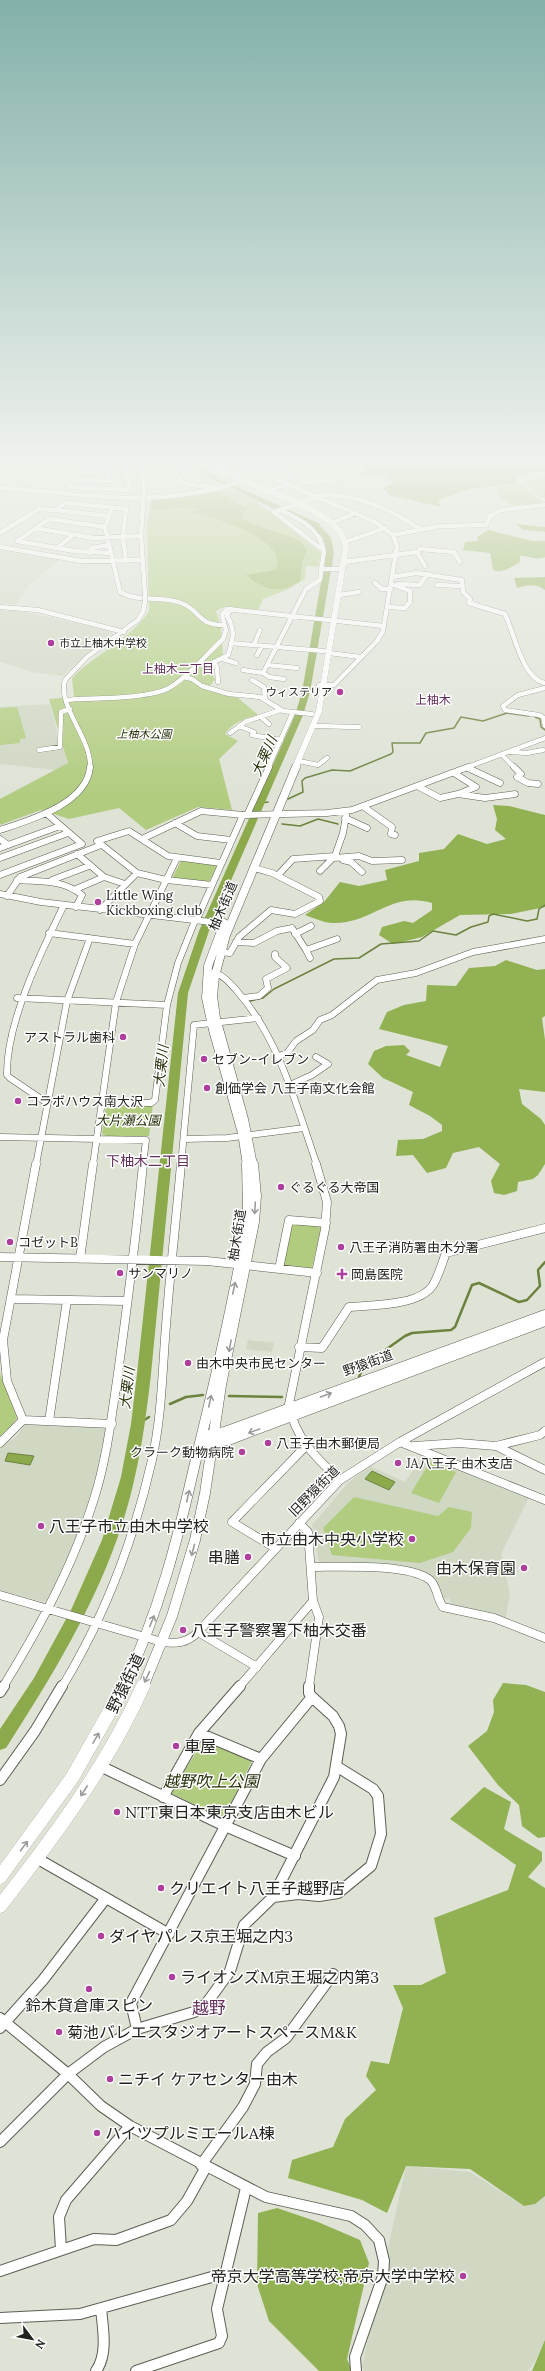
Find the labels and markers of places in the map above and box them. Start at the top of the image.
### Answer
place label: 市立上柚木中学校 [59,636,147,650]
marker: 市立上柚木中学校 [46,638,56,648]
place label: ウィステリア [266,685,332,699]
marker: ウィステリア [335,687,345,697]
place label: Little Wing Kickboxing club [106,887,203,919]
marker: Little Wing Kickboxing club [93,897,103,907]
place label: アストラル歯科 [24,1029,115,1046]
marker: アストラル歯科 [118,1032,128,1042]
place label: セブン-イレブン [212,1051,309,1068]
marker: セブン-イレブン [199,1054,209,1064]
place label: 創価学会 八王子南文化会館 [215,1080,374,1097]
marker: 創価学会 八王子南文化会館 [202,1083,212,1093]
place label: コラボハウス南大沢 [26,1093,143,1110]
marker: コラボハウス南大沢 [13,1096,23,1106]
place label: ぐるぐる大帝国 [289,1179,379,1196]
marker: ぐるぐる大帝国 [276,1182,286,1192]
place label: コゼットB [18,1234,78,1251]
marker: コゼットB [5,1237,15,1247]
place label: 八王子消防署由木分署 [349,1239,479,1256]
marker: 八王子消防署由木分署 [336,1242,346,1252]
place label: サンマリノ [128,1265,193,1282]
place label: 岡島医院 [351,1266,403,1283]
marker: サンマリノ [115,1268,125,1278]
marker: 岡島医院 [336,1268,348,1280]
place label: 由木中央市民センター [196,1355,326,1372]
marker: 由木中央市民センター [183,1358,193,1368]
place label: 八王子由木郵便局 [276,1435,380,1452]
marker: 八王子由木郵便局 [263,1438,273,1448]
place label: クラーク動物病院 [130,1444,234,1461]
marker: クラーク動物病院 [237,1447,247,1457]
place label: JA八王子 由木支店 [405,1455,513,1472]
marker: JA八王子 由木支店 [393,1458,403,1468]
place label: 八王子市立由木中学校 [49,1516,209,1536]
marker: 八王子市立由木中学校 [36,1521,46,1531]
place label: 市立由木中央小学校 [260,1529,404,1549]
marker: 市立由木中央小学校 [407,1534,417,1544]
place label: 串膳 [208,1547,240,1567]
marker: 串膳 [243,1552,253,1562]
place label: 由木保育園 [436,1558,516,1578]
marker: 由木保育園 [519,1563,529,1573]
place label: 八王子警察署下柚木交番 [191,1620,367,1640]
marker: 八王子警察署下柚木交番 [178,1625,188,1635]
place label: 車屋 [184,1736,216,1756]
marker: 車屋 [171,1741,181,1751]
place label: NTT東日本東京支店由木ビル [125,1802,334,1822]
marker: NTT東日本東京支店由木ビル [112,1807,122,1817]
place label: クリエイト八王子越野店 [169,1878,345,1898]
marker: クリエイト八王子越野店 [156,1883,166,1893]
place label: ダイヤパレス京王堀之内3 [109,1926,293,1946]
marker: ダイヤパレス京王堀之内3 [96,1931,106,1941]
place label: ライオンズM京王堀之内第3 [180,1967,379,1987]
marker: ライオンズM京王堀之内第3 [167,1972,177,1982]
marker: 鈴木貸倉庫スピン [84,1984,94,1994]
place label: 鈴木貸倉庫スピン [25,1995,153,2015]
place label: 菊池バレエスタジオアートスペースM&K [67,2022,357,2042]
marker: 菊池バレエスタジオアートスペースM&K [54,2027,64,2037]
place label: ニチイ ケアセンター由木 [118,2069,298,2089]
marker: ニチイ ケアセンター由木 [105,2074,115,2084]
place label: ハイツプルミエールA棟 [105,2123,275,2143]
marker: ハイツプルミエールA棟 [92,2128,102,2138]
place label: 帝京大学高等学校;帝京大学中学校 [211,2266,455,2286]
marker: 帝京大学高等学校;帝京大学中学校 [458,2271,468,2281]

